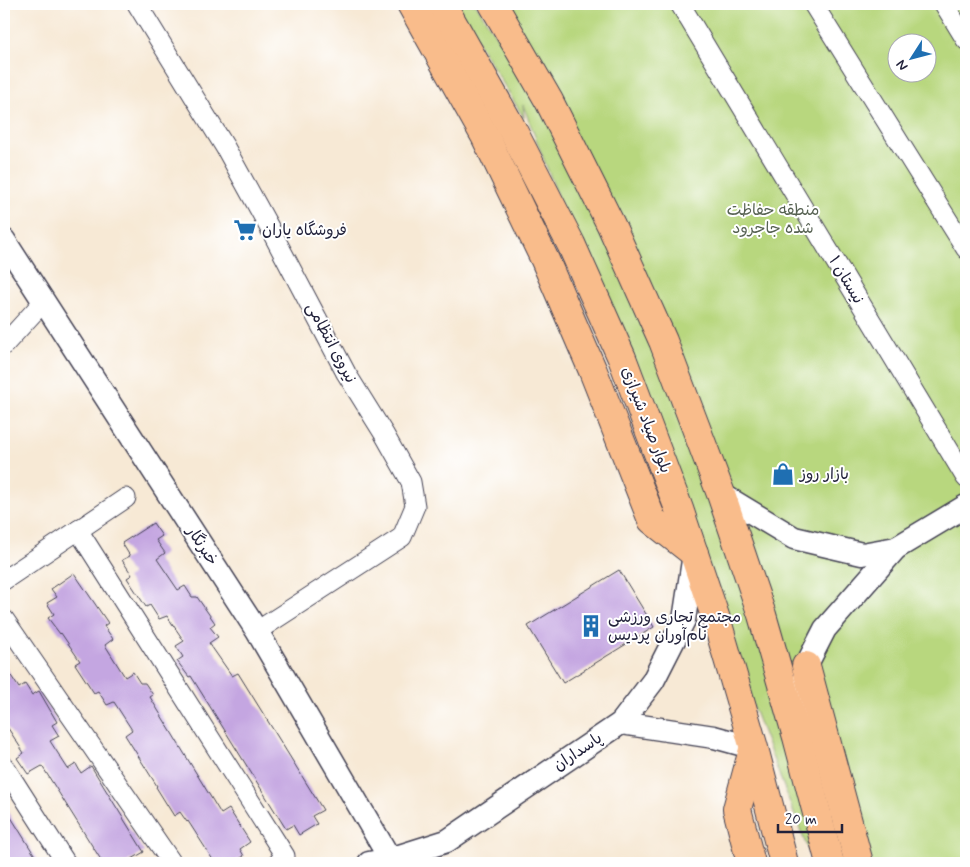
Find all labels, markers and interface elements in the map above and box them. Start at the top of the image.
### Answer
north arrow [888,32,938,82]
text: N [892,56,912,74]
park label: منطقه حفاظت شده جاجرود [727,200,819,239]
supermarket icon: فروشگاه یاران [232,217,258,243]
place label: فروشگاه یاران [262,220,347,241]
street label: نیستان ۱ [824,252,868,308]
street label: نیروی انتظامی [301,299,361,387]
street label: بلوار صیاد شیرازی [616,364,676,476]
shop icon: بازار روز [770,461,796,487]
place label: بازار روز [798,464,849,485]
street label: خبرنگار [181,521,223,570]
place label: مجتمع تجاری ورزشی نام‌آوران پردیس [608,607,741,647]
building icon: مجتمع تجاری ورزشی نام‌آوران پردیس [578,613,604,639]
street label: پاسداران [549,728,607,776]
scale bar [778,802,841,834]
text: 20 m [785,810,817,830]

